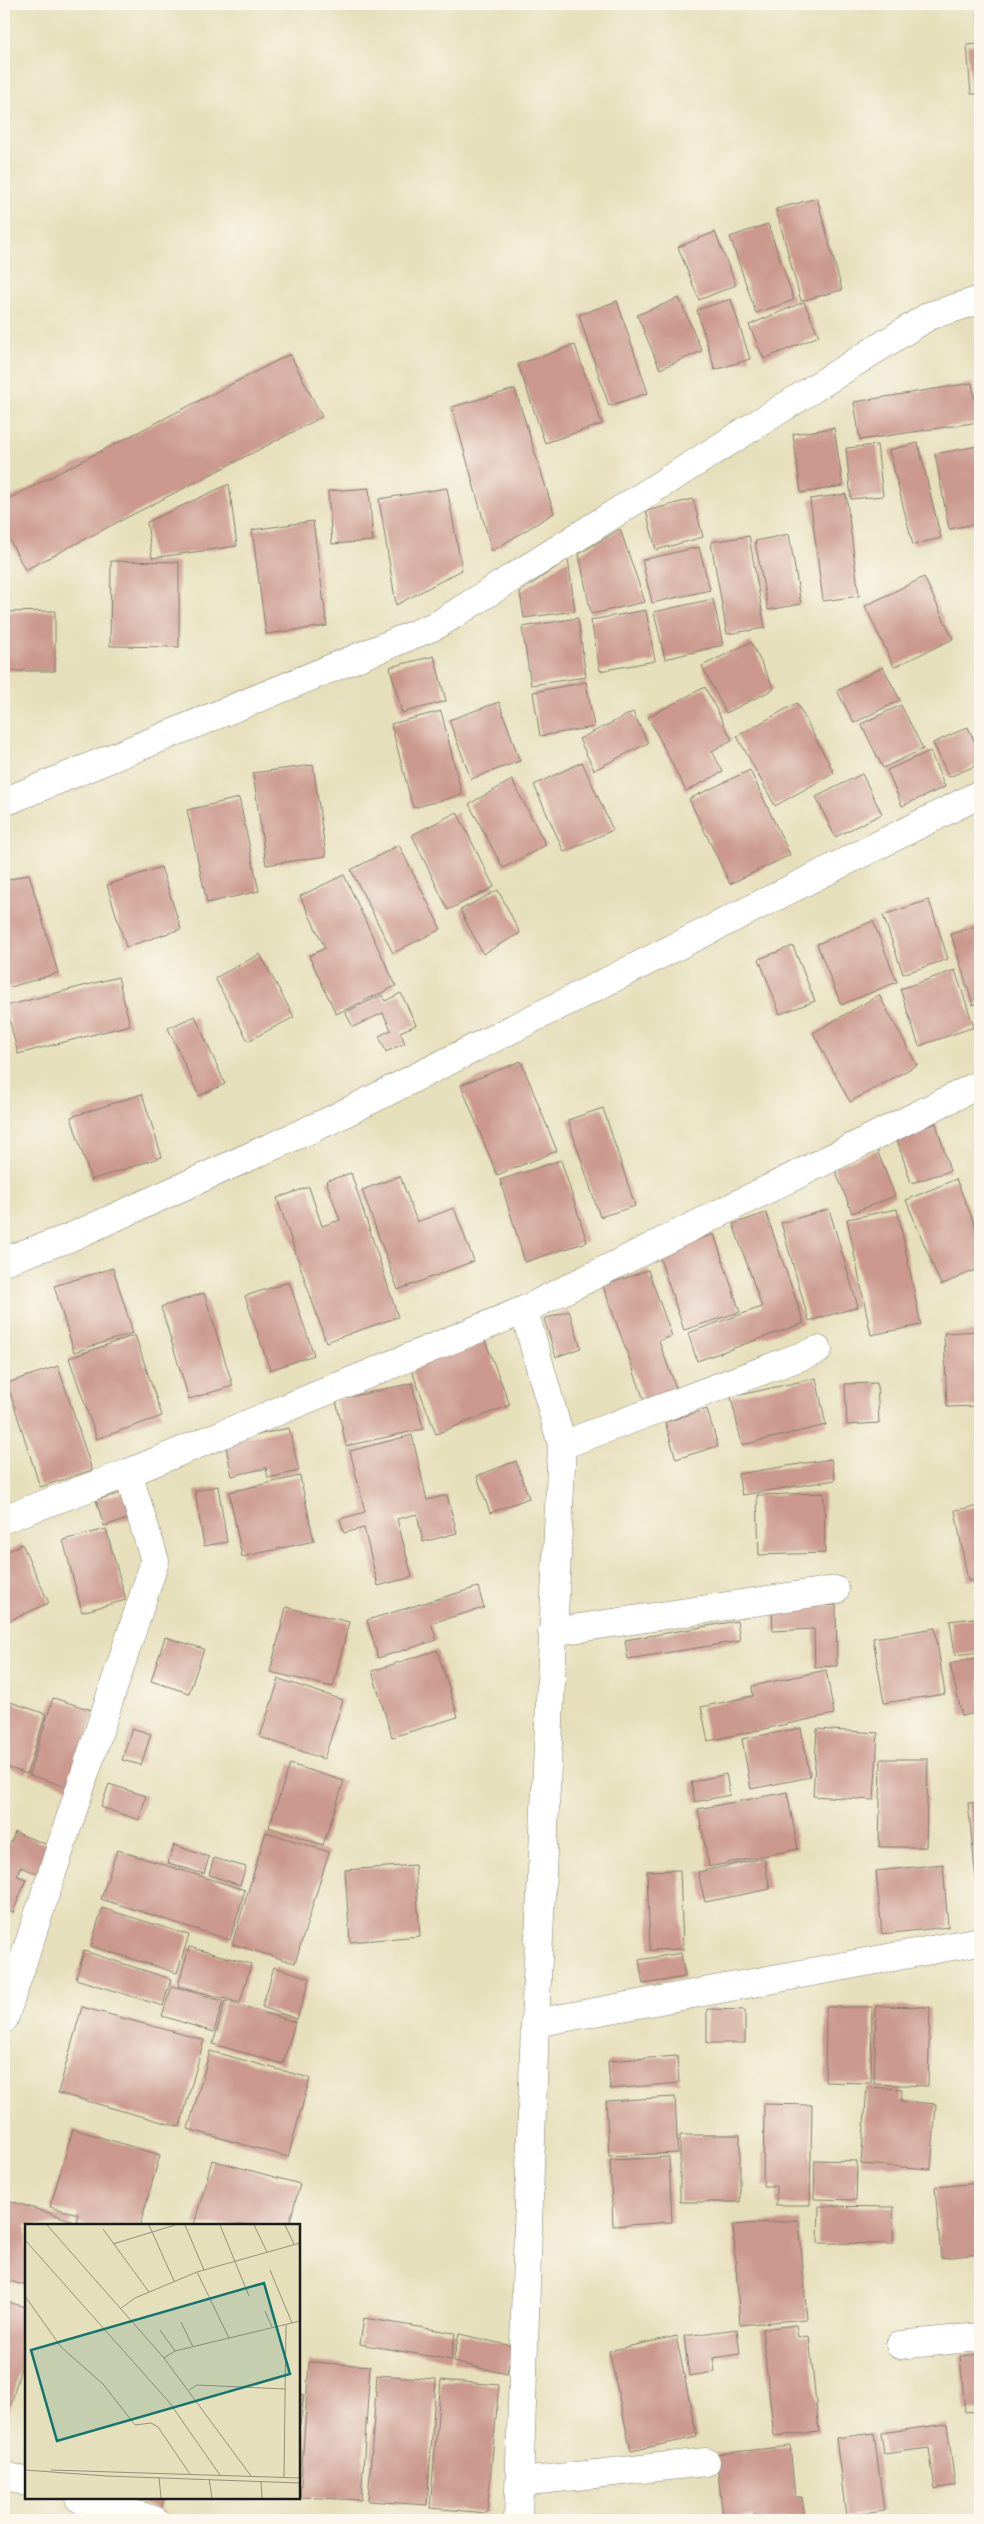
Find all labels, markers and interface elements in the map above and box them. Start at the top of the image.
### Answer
inset map [25,2224,300,2499]

